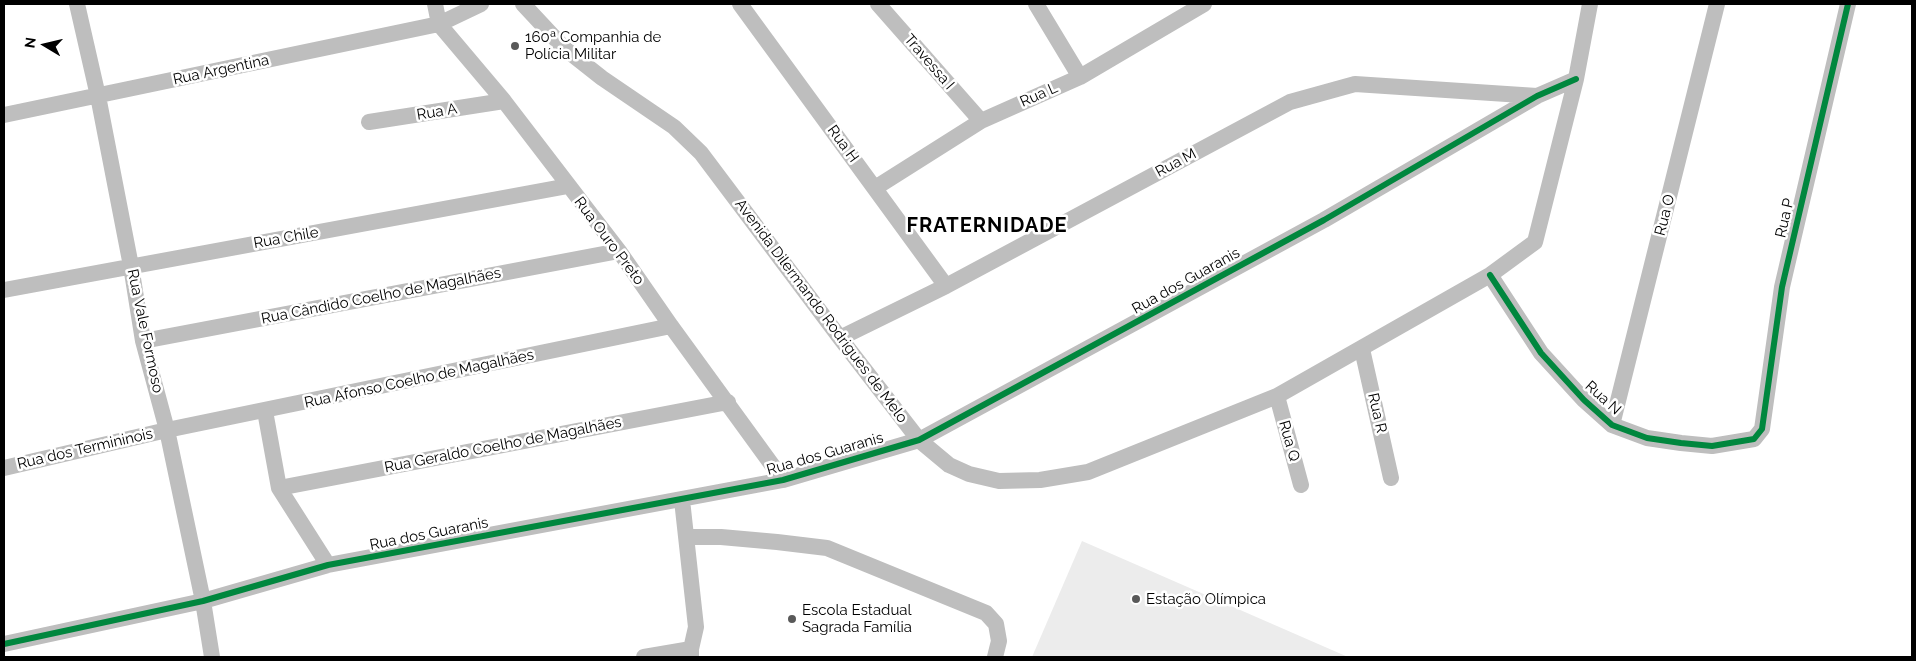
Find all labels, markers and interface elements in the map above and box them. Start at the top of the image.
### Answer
north arrow [20,20,70,70]
place label: 160ª Companhia de Polícia Militar [525,28,661,63]
street label: Travessa I [900,31,958,93]
text: N [21,36,39,49]
marker: 160ª Companhia de Polícia Militar [509,40,521,52]
street label: Rua Argentina [171,51,271,89]
street label: Rua L [1017,79,1061,111]
street label: Rua A [415,100,459,124]
street label: Rua H [823,122,863,166]
street label: Rua M [1152,145,1200,181]
street label: Rua Ouro Preto [570,193,648,289]
street label: Rua O [1651,193,1679,237]
street label: Avenida Dilermando Rodrigues de Melo [731,196,911,426]
street label: Rua P [1772,197,1798,239]
district label: FRATERNIDADE [905,214,1069,238]
street label: Rua Chile [252,223,320,253]
street label: Rua dos Guaranis [1129,244,1243,318]
street label: Rua Cândido Coelho de Magalhães [260,264,502,328]
street label: Rua Vale Formoso [123,267,167,395]
street label: Rua Afonso Coelho de Magalhães [303,346,535,412]
street label: Rua N [1581,377,1625,419]
street label: Rua R [1364,391,1390,435]
street label: Rua Geraldo Coelho de Magalhães [383,413,623,477]
street label: Rua Q [1275,418,1303,464]
street label: Rua dos Termininois [15,425,155,473]
street label: Rua dos Guaranis [765,429,885,479]
street label: Rua dos Guaranis [368,514,490,554]
place label: Estação Olímpica [1146,590,1266,608]
marker: Estação Olímpica [1130,593,1142,605]
place label: Escola Estadual Sagrada Família [802,601,912,636]
marker: Escola Estadual Sagrada Família [786,613,798,625]

